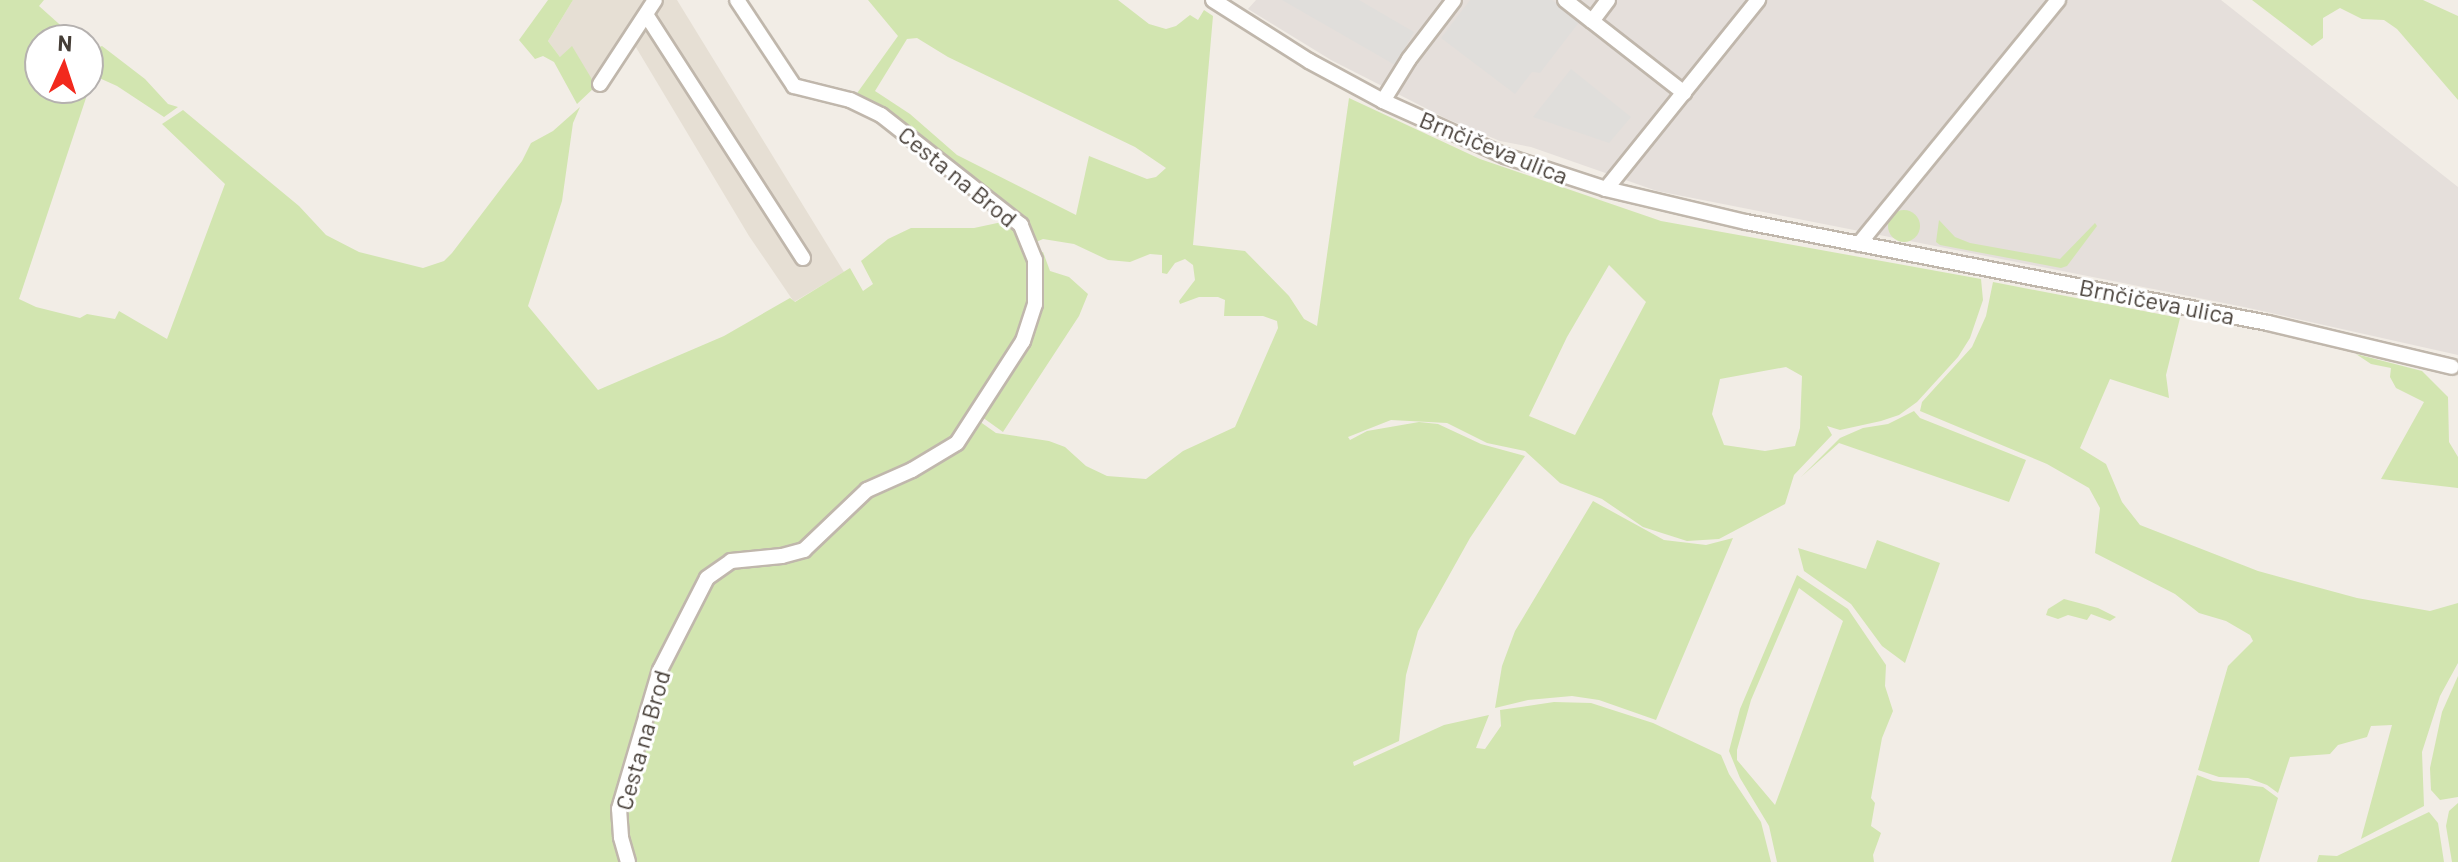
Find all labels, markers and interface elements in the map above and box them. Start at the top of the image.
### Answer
north arrow [24,24,104,104]
text: N [57,29,73,55]
street label: Brnčičeva ulica [1416,104,1572,190]
street label: Cesta na Brod [893,119,1023,233]
street label: Brnčičeva ulica [2077,272,2237,330]
street label: Cesta na Brod [608,667,676,813]

